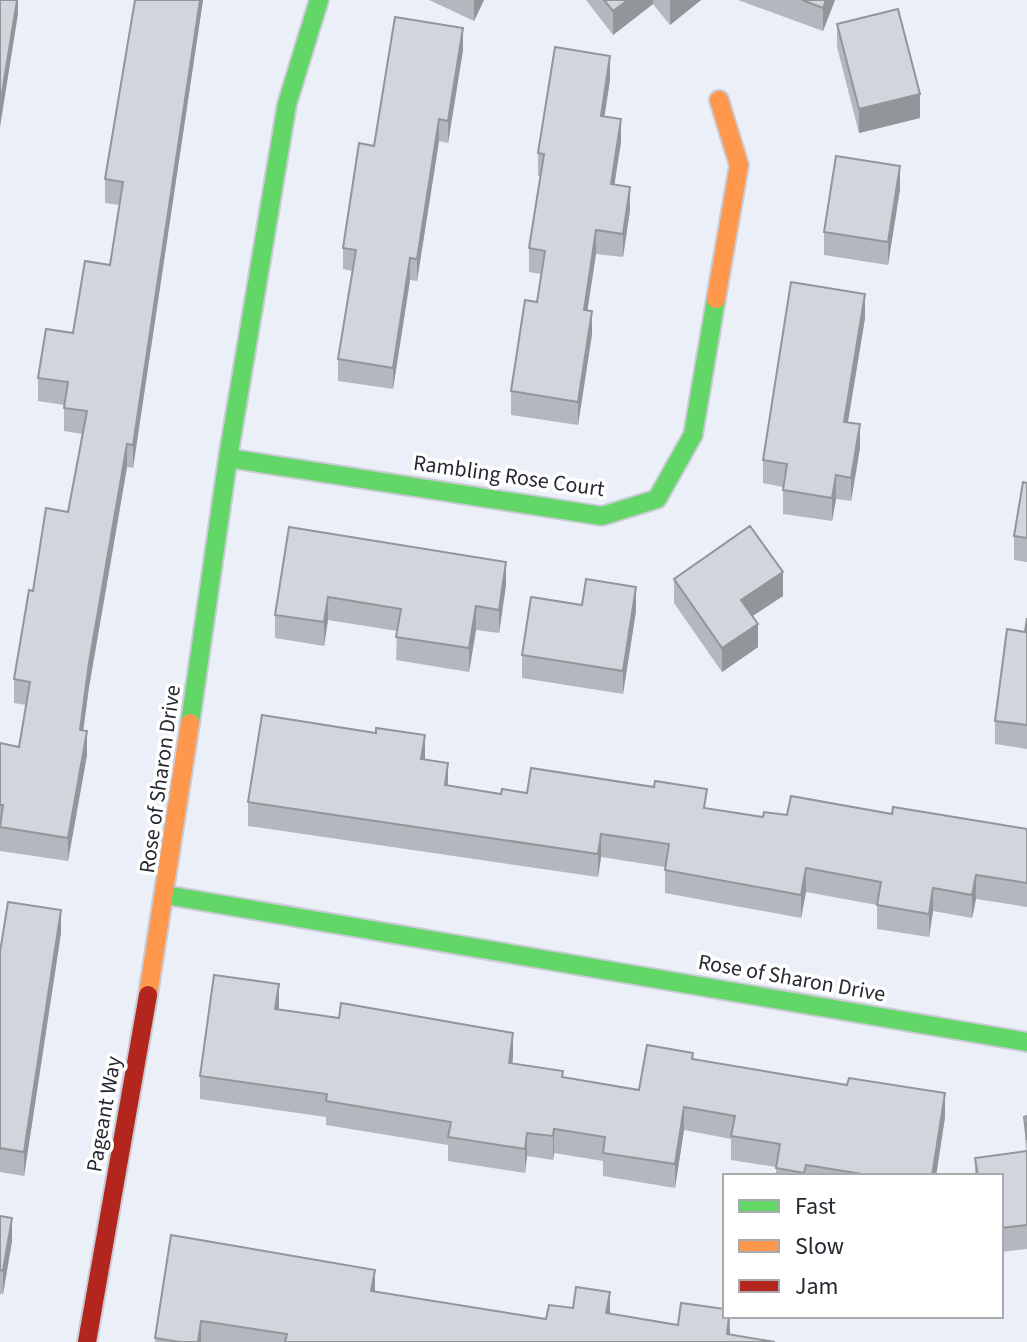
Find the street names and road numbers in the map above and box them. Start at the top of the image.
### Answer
street label: Rambling Rose Court [411,447,607,505]
street label: Rose of Sharon Drive [131,683,189,875]
street label: Rose of Sharon Drive [696,946,888,1010]
street label: Pageant Way [78,1053,130,1175]

